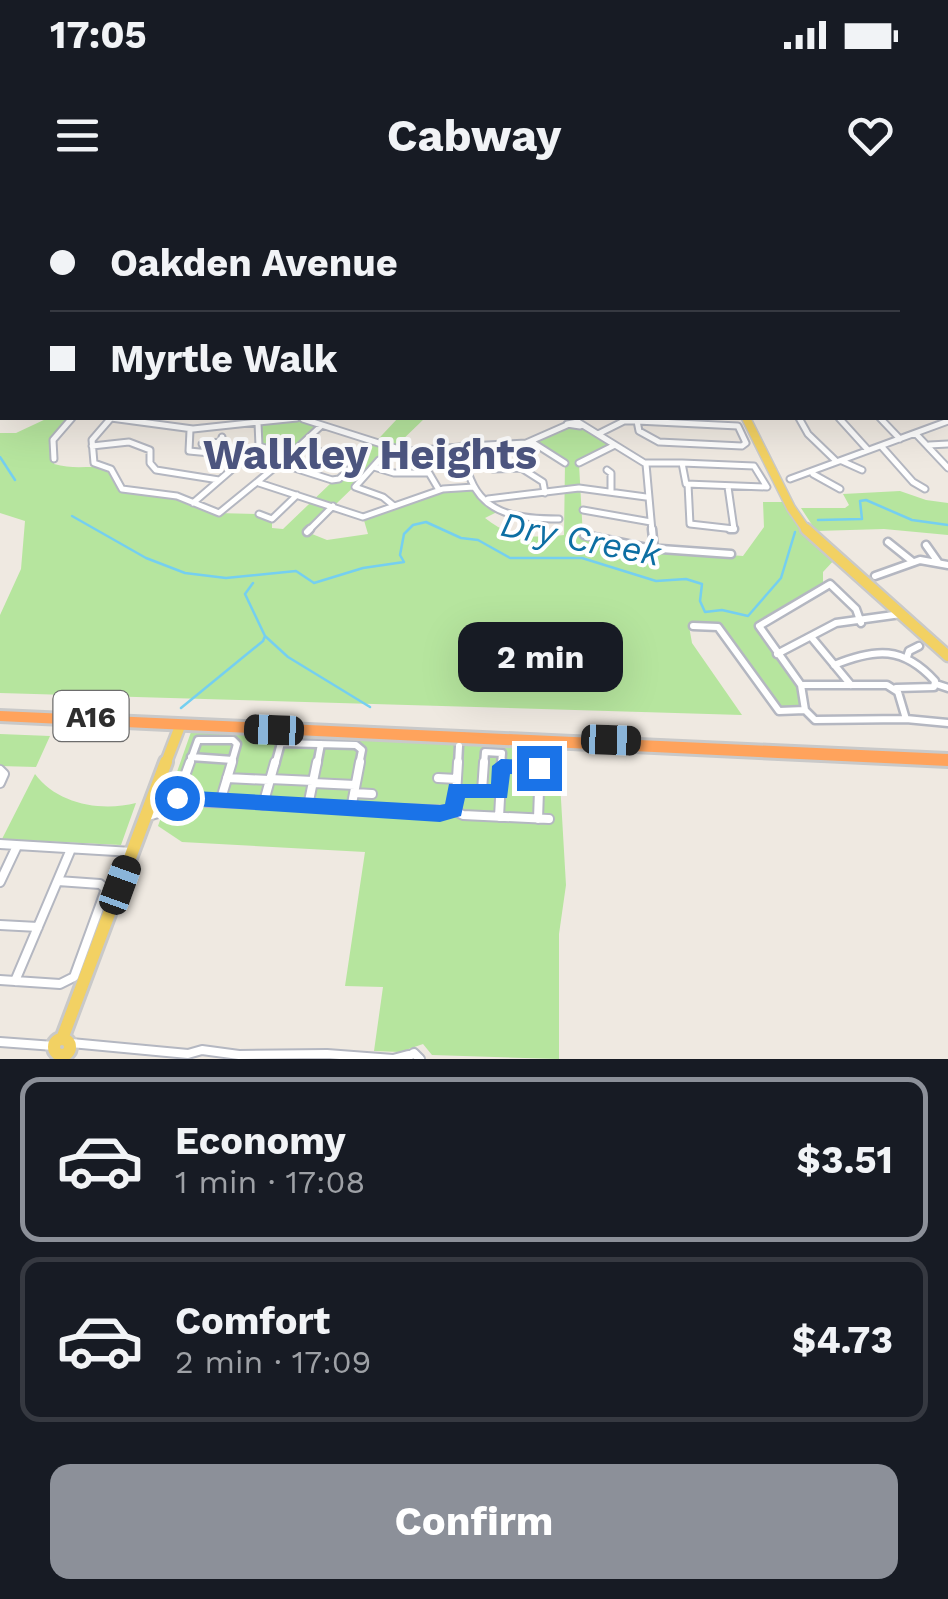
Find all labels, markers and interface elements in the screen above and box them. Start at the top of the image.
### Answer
text: 17:05 [50,13,147,57]
icon: menu [50,108,105,163]
icon: heart [843,108,898,163]
text: Cabway [387,109,561,162]
text: Oakden Avenue [110,241,398,285]
text: Myrtle Walk [110,337,338,381]
district label: Walkley Heights [203,430,537,479]
water label: Dry Creek [497,503,666,575]
callout: 2 min [456,623,622,693]
text: 2 min [497,638,584,676]
road number: A16 [54,691,128,741]
car [243,714,305,746]
car [580,724,642,756]
route end [517,746,562,791]
route start [155,776,200,821]
car [96,852,144,918]
icon: car [55,1115,145,1205]
text: Economy [175,1119,346,1163]
text: $3.51 [797,1138,893,1182]
text: 1 min · 17:08 [175,1163,365,1201]
icon: car [55,1295,145,1385]
text: Comfort [175,1299,330,1343]
text: $4.73 [792,1318,893,1362]
text: 2 min · 17:09 [175,1343,371,1381]
button: Confirm [50,1464,898,1579]

